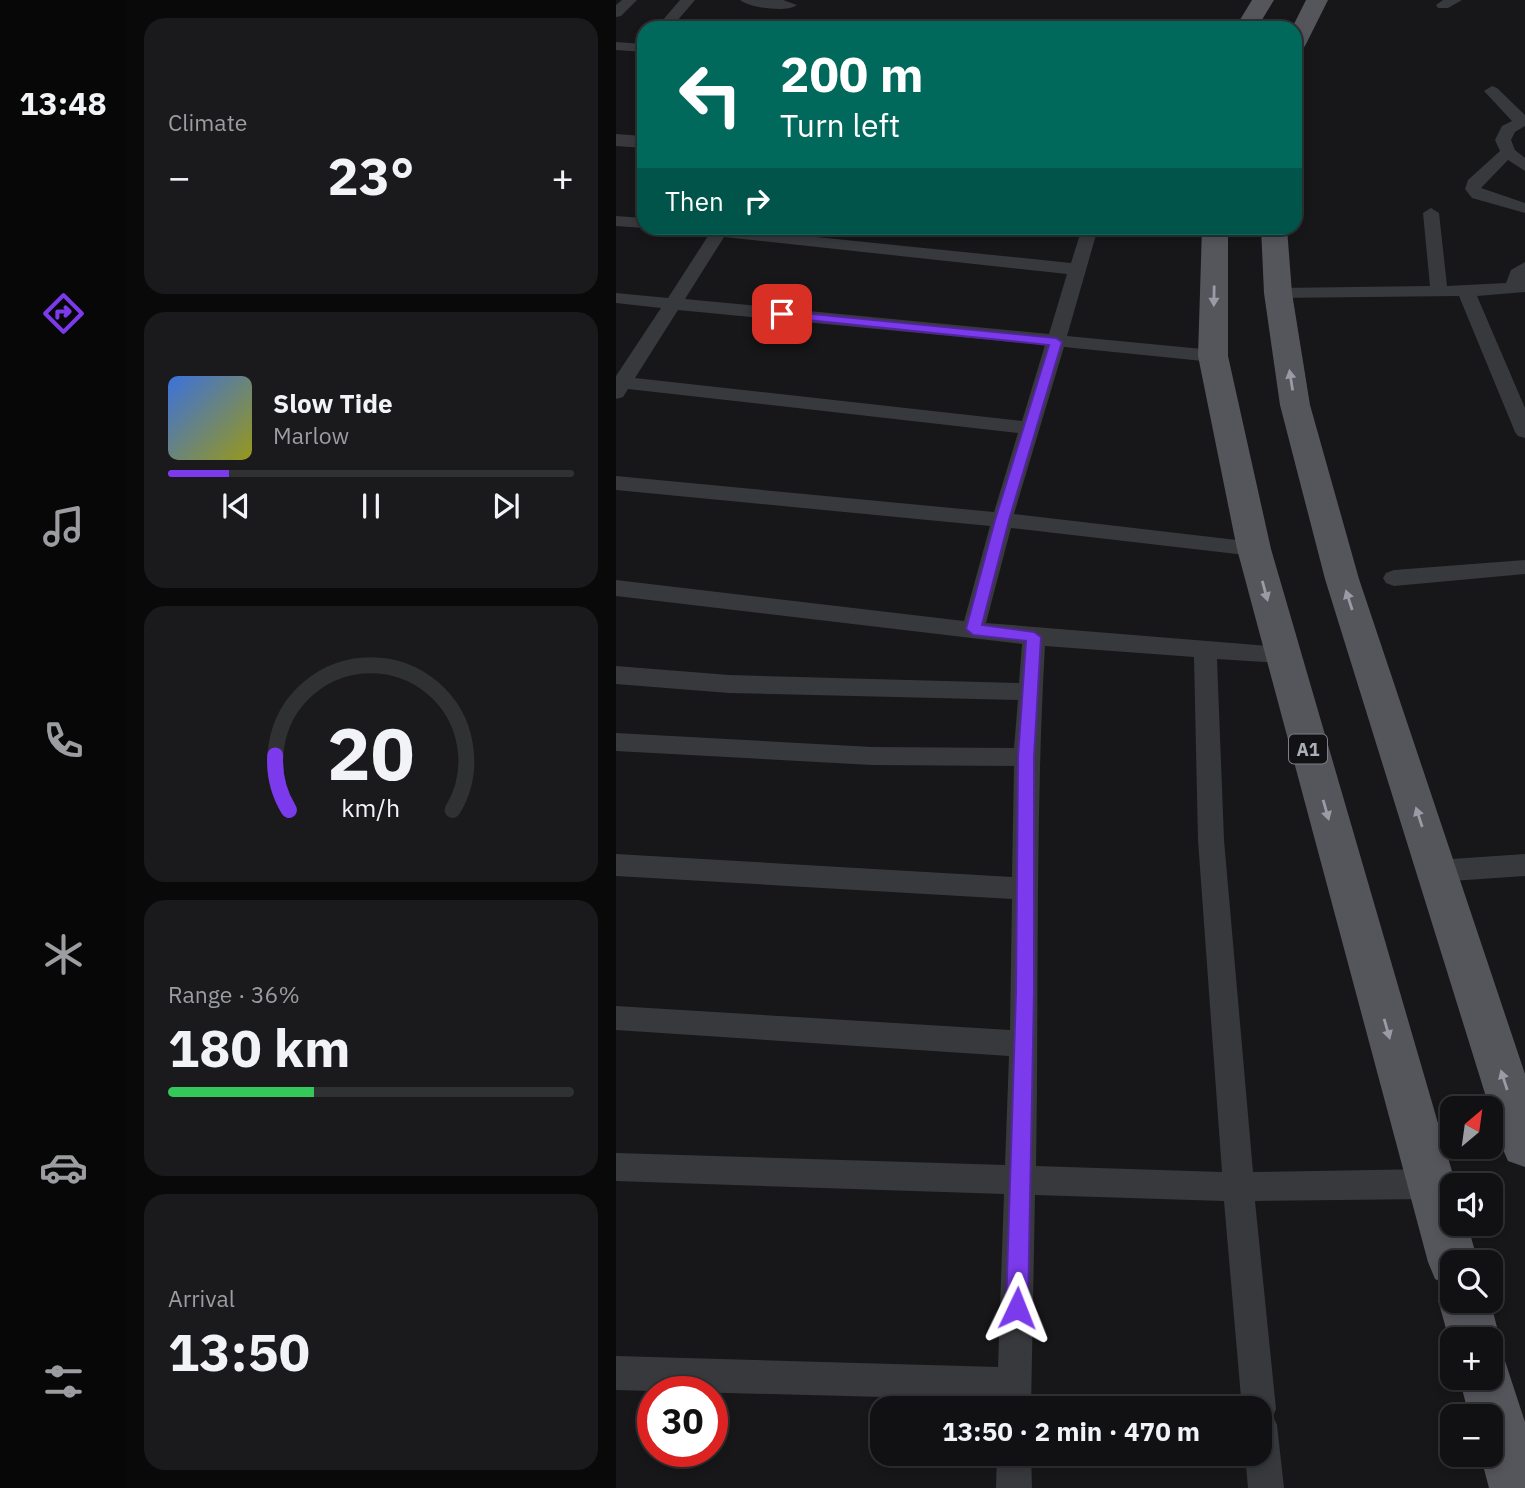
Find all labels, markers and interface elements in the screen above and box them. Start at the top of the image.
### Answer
text: 200 m [780,42,924,105]
icon: left [665,49,756,140]
text: 13:48 [19,82,107,124]
text: Turn left [780,104,900,146]
text: Climate [168,107,247,137]
text: 23° [328,142,414,209]
text: − [168,152,191,201]
text: + [551,152,574,201]
icon: right [738,182,776,220]
text: Then [665,184,724,218]
pin [752,284,812,344]
one-way arrow [1208,285,1220,307]
icon: directions [39,289,88,338]
icon: arrive [763,295,801,333]
one-way arrow [1285,369,1296,391]
text: Slow Tide [273,386,393,420]
text: Marlow [273,420,349,450]
icon: previous [217,487,255,525]
icon: pause [352,487,390,525]
icon: next [487,487,525,525]
icon: music [39,502,88,551]
one-way arrow [1260,580,1271,602]
one-way arrow [1343,590,1354,611]
text: 20 [327,705,415,800]
icon: phone [39,716,88,765]
road number: A1 [1289,734,1327,764]
text: km/h [342,791,400,824]
one-way arrow [1321,800,1331,821]
one-way arrow [1413,806,1424,827]
icon: climate [39,930,88,979]
text: Range · 36% [168,979,300,1009]
text: 180 km [168,1014,350,1081]
one-way arrow [1382,1019,1393,1041]
one-way arrow [1498,1069,1509,1090]
north arrow [1440,1096,1503,1158]
map controls [1440,1096,1503,1467]
icon: car [39,1143,88,1192]
button: sound [1440,1173,1503,1236]
button: search [1440,1250,1503,1313]
position arrow [980,1271,1054,1345]
text: Arrival [168,1283,235,1313]
text: 13:50 [168,1318,310,1385]
button: + [1440,1327,1503,1390]
icon: filters [39,1357,88,1406]
speed limit sign: 30 [637,1376,728,1467]
button: − [1440,1404,1503,1467]
text: 13:50 · 2 min · 470 m [942,1414,1200,1448]

